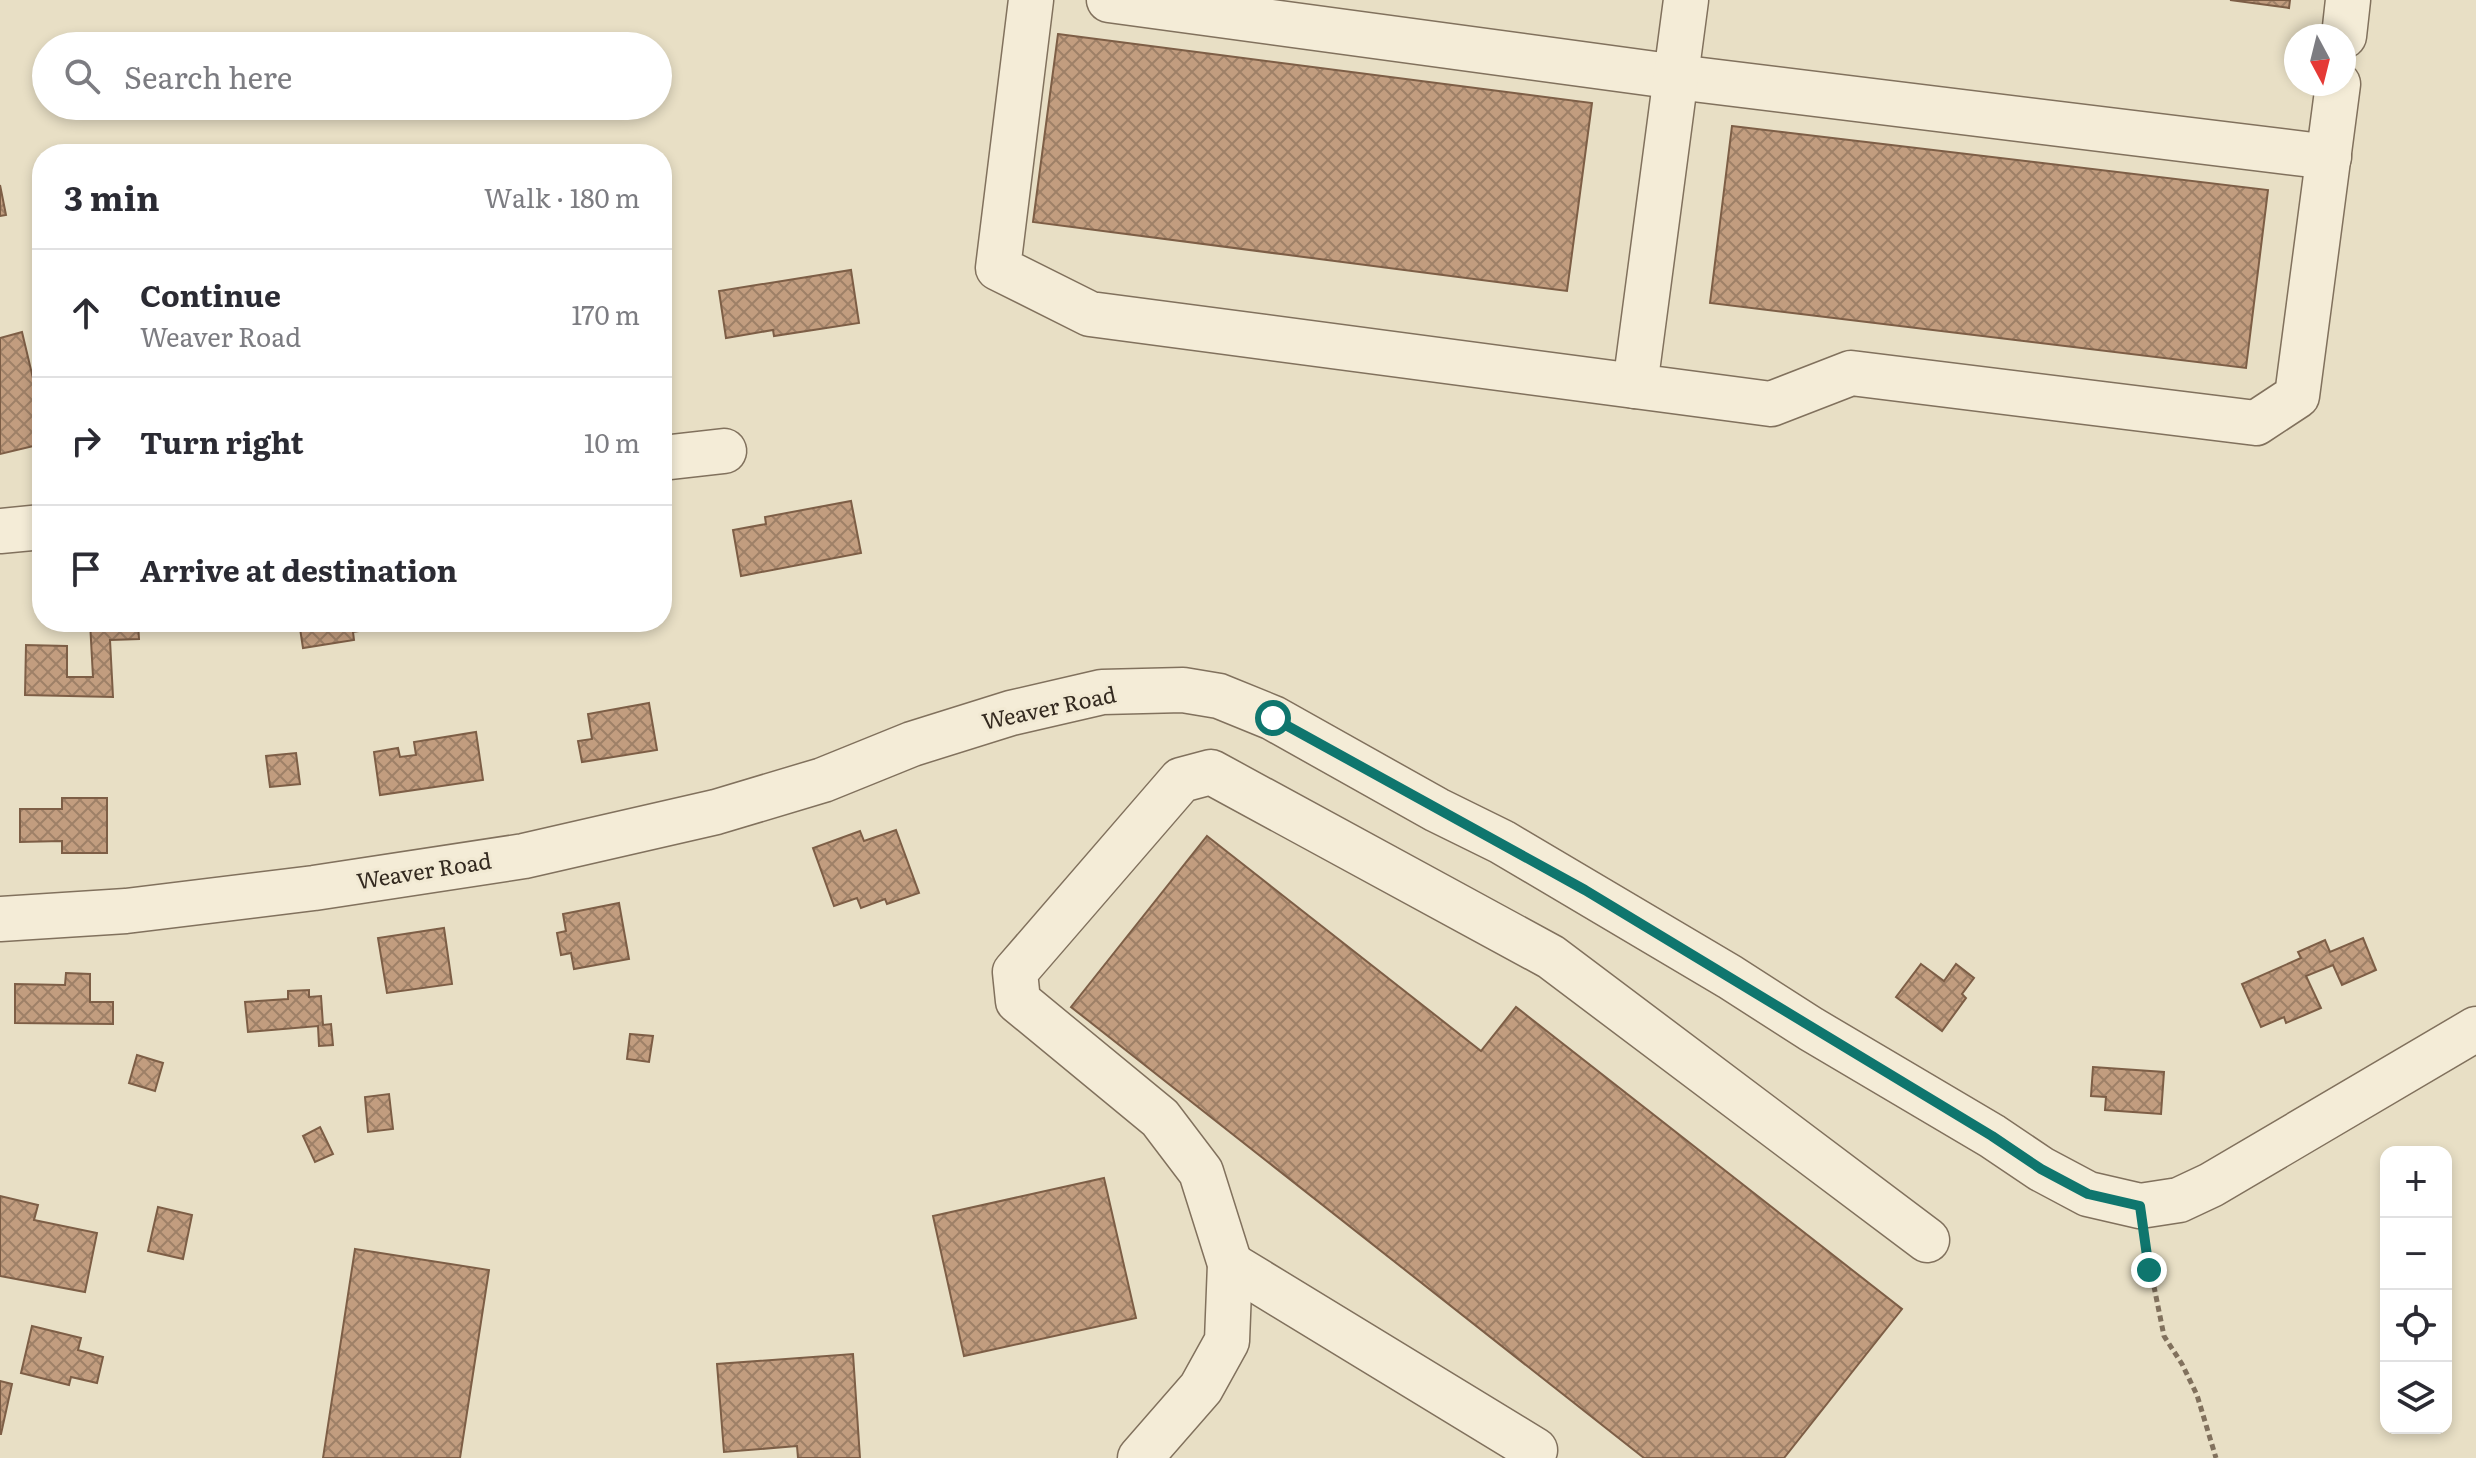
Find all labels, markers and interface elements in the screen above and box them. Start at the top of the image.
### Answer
north arrow [2284,24,2356,96]
search box [32,32,672,120]
icon: search [60,54,104,98]
text: Search here [124,54,292,98]
text: 3 min [64,171,160,221]
text: Walk · 180 m [484,177,640,216]
text: Continue [140,272,281,316]
icon: ahead [64,291,108,335]
text: 170 m [572,294,640,333]
text: Weaver Road [140,316,301,355]
icon: right [64,419,108,463]
text: Turn right [140,419,304,463]
text: 10 m [584,422,640,461]
icon: arrive [64,547,108,591]
text: Arrive at destination [140,547,457,591]
street label: Weaver Road [979,676,1119,737]
route start [1255,700,1291,736]
street label: Weaver Road [354,843,494,896]
map controls [2380,1146,2452,1434]
button: + [2380,1146,2452,1218]
button: − [2380,1218,2452,1290]
route end [2131,1252,2167,1288]
button: locate [2380,1290,2452,1362]
button: layers [2380,1362,2452,1434]

